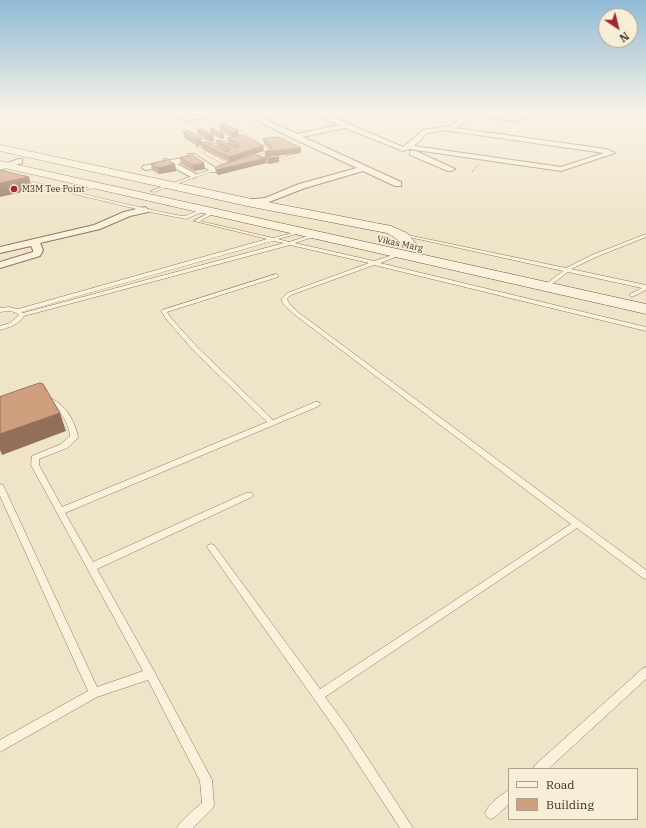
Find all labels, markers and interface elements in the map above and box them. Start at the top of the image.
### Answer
north arrow [598,8,638,48]
text: N [617,29,632,45]
marker: M3M Tee Point [9,184,19,194]
place label: M3M Tee Point [22,184,85,194]
street label: Vikas Marg [376,234,424,254]
legend [508,768,638,820]
text: Road [546,777,575,792]
text: Building [546,797,594,812]

